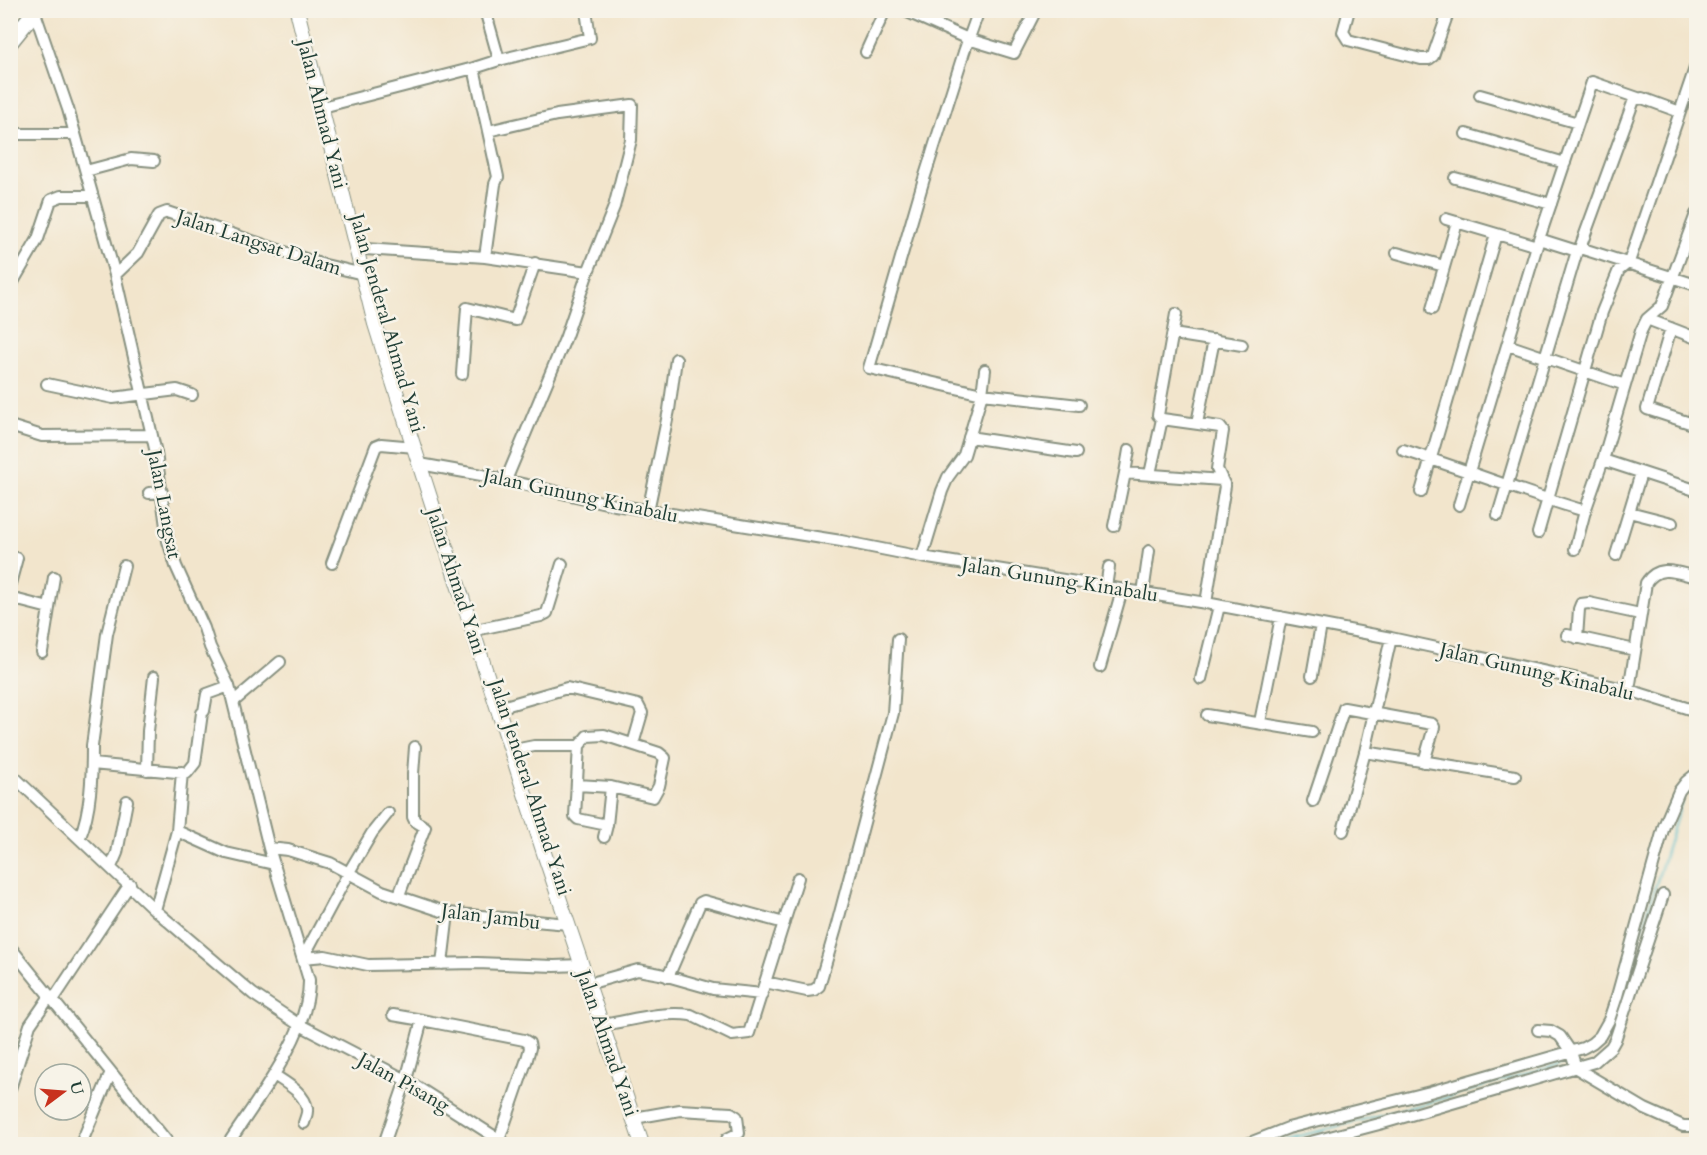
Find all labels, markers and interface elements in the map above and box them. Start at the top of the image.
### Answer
street label: Jalan Ahmad Yani [290,34,354,192]
street label: Jalan Langsat Dalam [170,202,345,282]
street label: Jalan Jenderal Ahmad Yani [342,208,432,436]
street label: Jalan Langsat [140,444,188,562]
street label: Jalan Gunung Kinabalu [478,461,681,529]
street label: Jalan Ahmad Yani [419,501,493,659]
street label: Jalan Gunung Kinabalu [957,550,1160,608]
street label: Jalan Gunung Kinabalu [1434,635,1637,707]
street label: Jalan Jenderal Ahmad Yani [482,672,578,899]
street label: Jalan Jambu [437,897,542,936]
street label: Jalan Ahmad Yani [569,964,645,1120]
street label: Jalan Pisang [350,1045,455,1119]
north arrow [33,1062,93,1122]
text: U [64,1079,89,1097]

